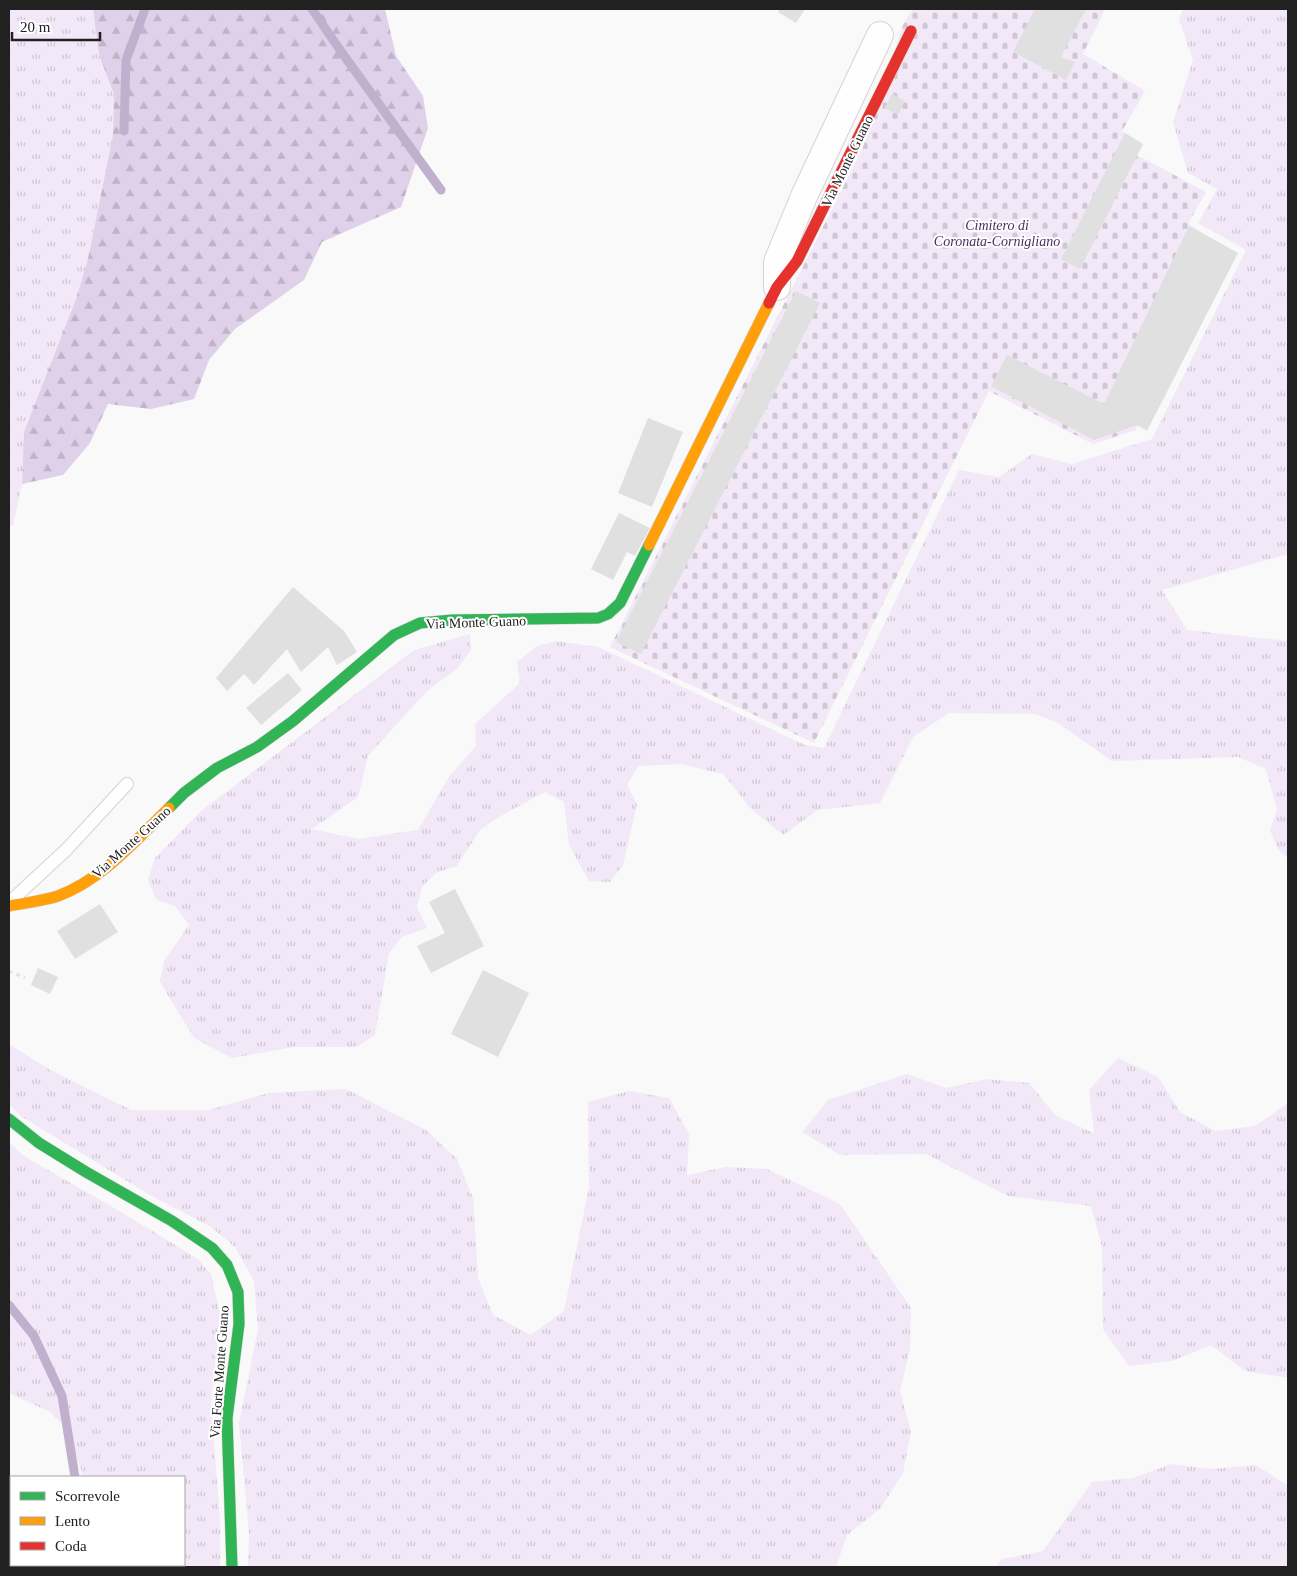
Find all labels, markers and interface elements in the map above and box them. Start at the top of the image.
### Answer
scale bar [12,10,100,42]
text: 20 m [20,19,51,35]
street label: Via Monte Guano [819,113,876,210]
park label: Cimitero di Coronata-Cornigliano [934,218,1060,249]
street label: Via Monte Guano [426,613,526,632]
street label: Via Monte Guano [89,803,174,881]
street label: Via Forte Monte Guano [207,1305,232,1439]
legend [10,1476,185,1566]
text: Scorrevole [55,1488,120,1504]
text: Lento [55,1513,90,1529]
text: Coda [55,1538,87,1554]

